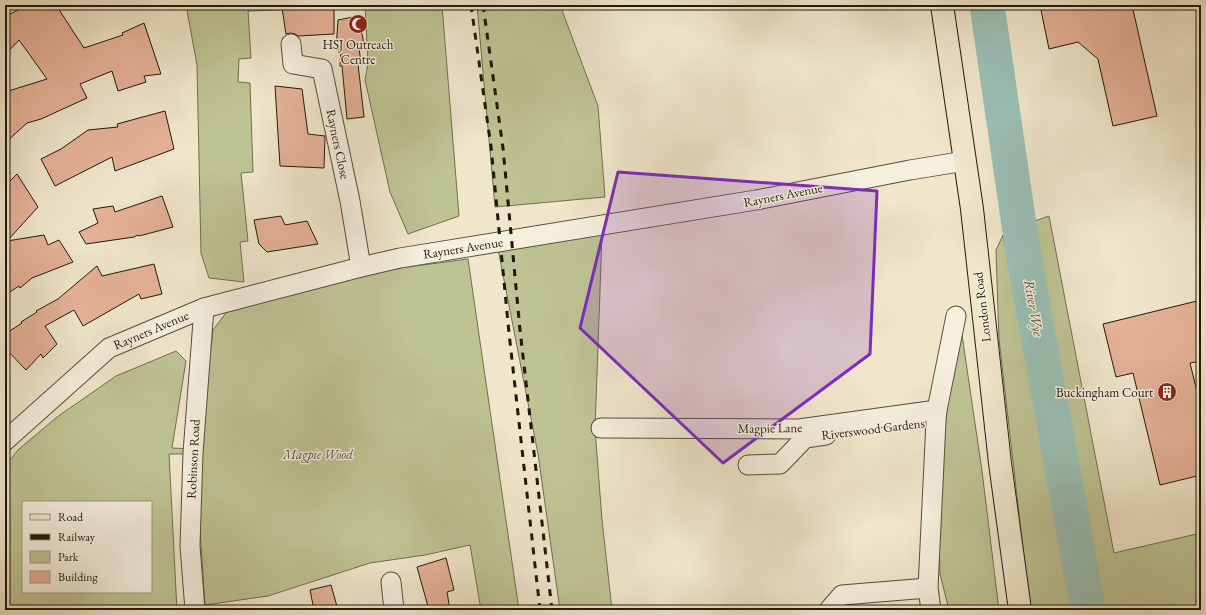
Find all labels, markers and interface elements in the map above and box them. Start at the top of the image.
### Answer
mosque icon: HSJ Outreach Centre [347,13,369,35]
place label: HSJ Outreach Centre [322,36,394,68]
street label: Rayners Close [322,107,354,181]
street label: Rayners Avenue [742,179,824,211]
street label: Rayners Avenue [422,233,504,263]
street label: London Road [969,271,995,343]
water label: River Wye [1020,278,1048,338]
street label: Rayners Avenue [111,306,191,354]
building icon: Buckingham Court [1156,381,1178,403]
place label: Buckingham Court [1056,384,1153,401]
street label: Riverswood Gardens [820,414,926,444]
street label: Robinson Road [182,418,204,499]
street label: Magpie Lane [738,419,802,437]
park label: Magpie Wood [282,446,353,463]
legend [22,501,152,593]
text: Road [58,509,84,525]
text: Railway [58,529,96,545]
text: Park [58,549,79,565]
text: Building [58,569,99,585]

